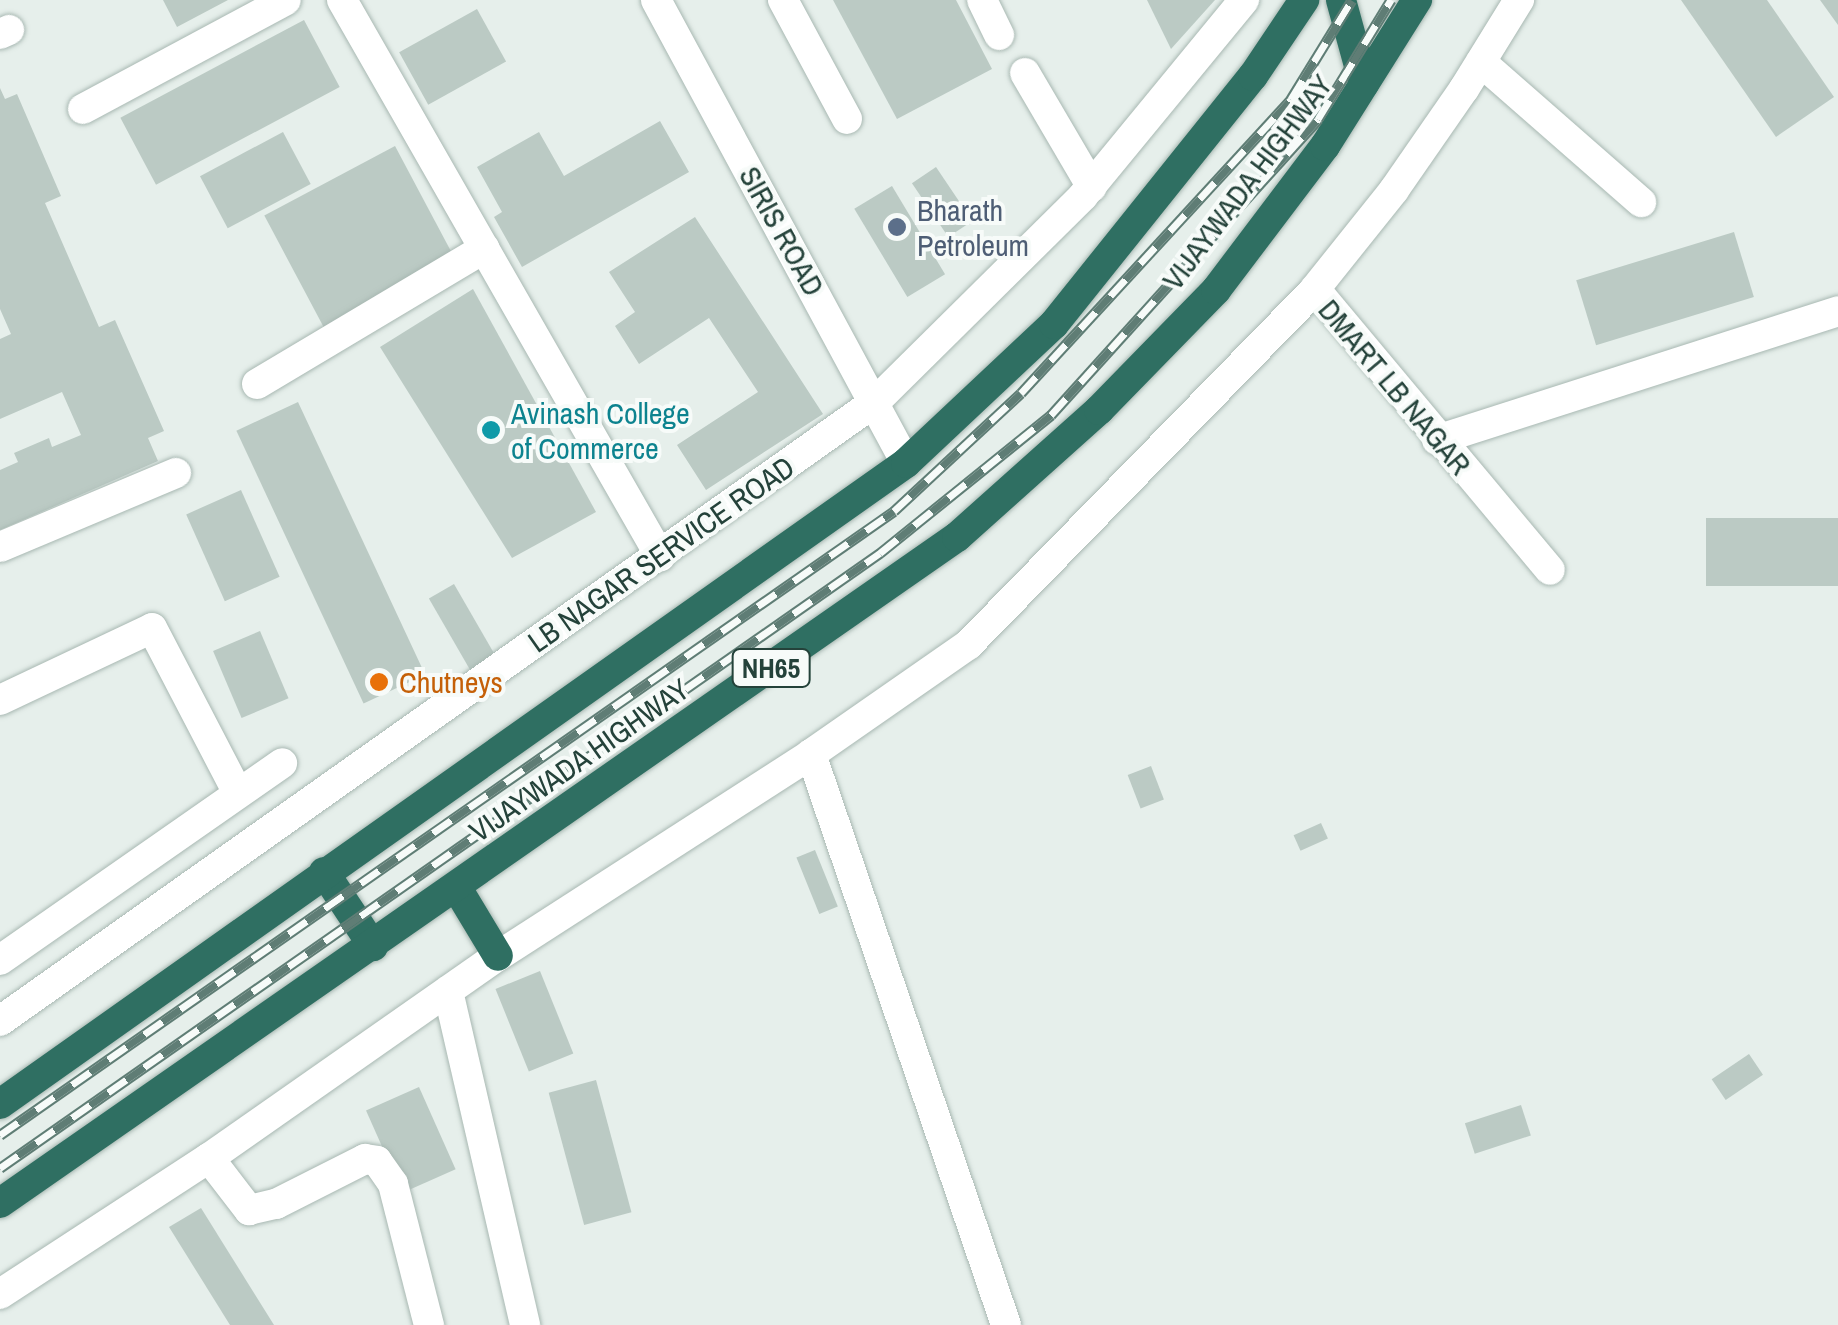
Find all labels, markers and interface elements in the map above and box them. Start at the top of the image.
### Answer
street label: VIJAYWADA HIGHWAY [1154,67,1340,297]
street label: SIRIS ROAD [732,160,832,302]
place label: Bharath Petroleum [917,192,1029,262]
marker: Bharath Petroleum [886,216,908,238]
street label: DMART LB NAGAR [1311,292,1479,482]
place label: Avinash College of Commerce [511,395,690,466]
marker: Avinash College of Commerce [480,419,502,441]
street label: LB NAGAR SERVICE ROAD [521,448,801,660]
road number: NH65 [731,645,811,691]
place label: Chutneys [399,664,503,700]
street label: VIJAYWADA HIGHWAY [462,670,696,850]
marker: Chutneys [368,671,390,693]

